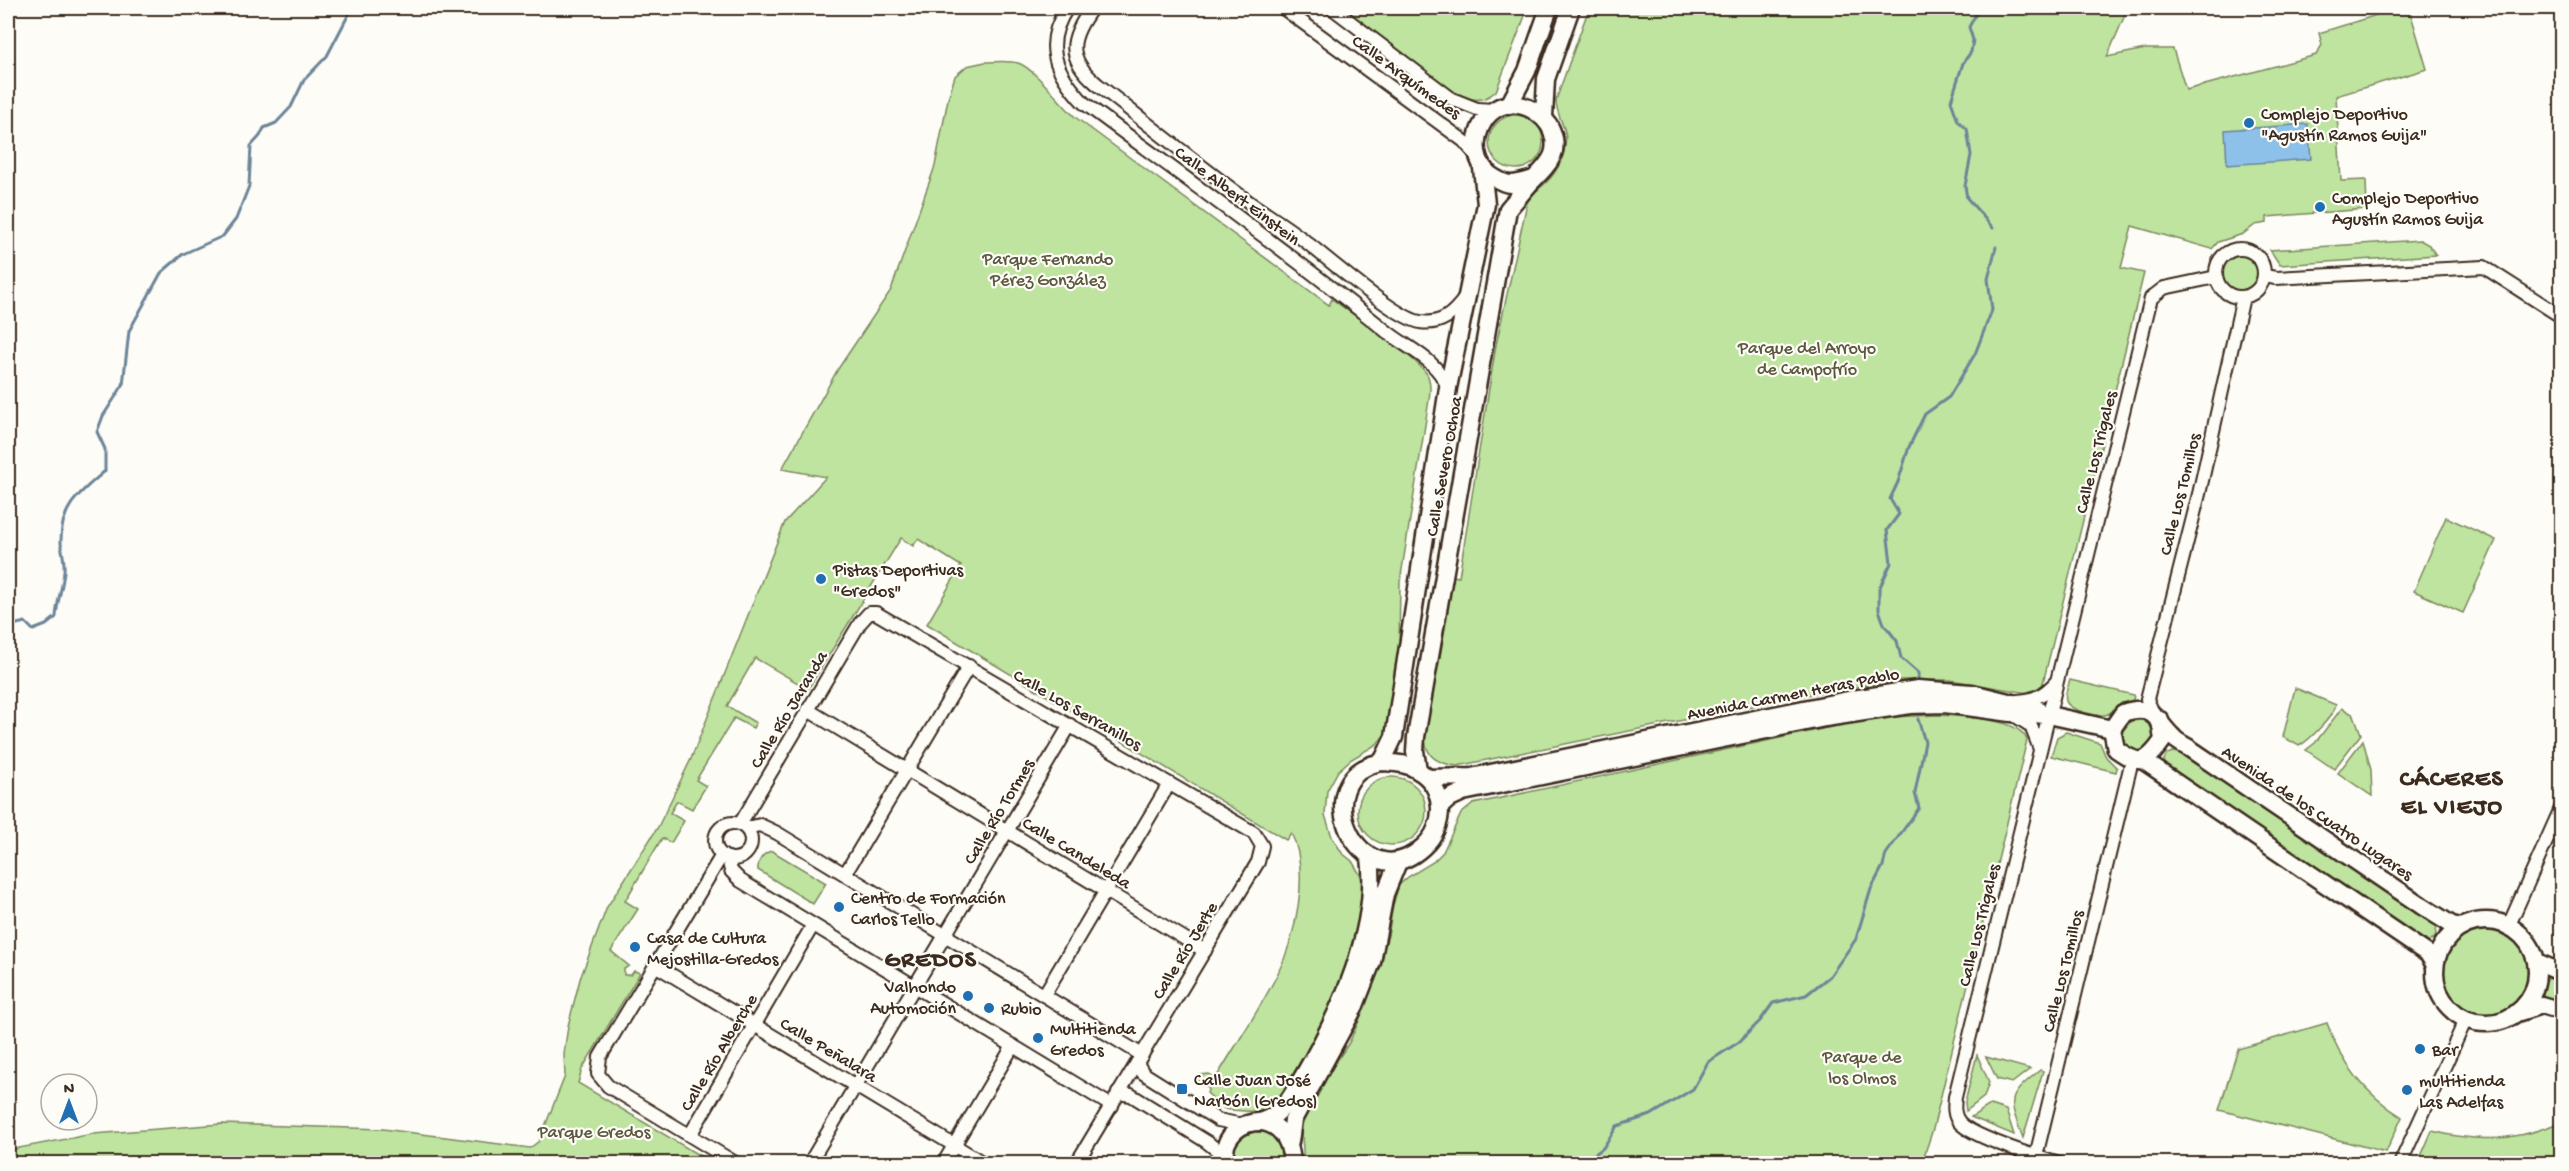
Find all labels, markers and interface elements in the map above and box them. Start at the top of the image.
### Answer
street label: Calle Arquímedes [1347,31,1465,125]
place label: Complejo Deportivo "Agustín Ramos Guija" [2261,105,2427,147]
marker: Complejo Deportivo "Agustín Ramos Guija" [2242,116,2256,130]
street label: Calle Albert Einstein [1169,143,1304,251]
place label: Complejo Deportivo Agustín Ramos Guija [2332,189,2484,231]
marker: Complejo Deportivo Agustín Ramos Guija [2313,200,2327,214]
park label: Parque Fernando Pérez González [982,250,1113,292]
park label: Parque del Arroyo de Campofrío [1737,339,1876,381]
street label: Calle Los Trigales [2072,388,2123,516]
street label: Calle Severo Ochoa [1423,394,1468,538]
street label: Calle Los Tomillos [2156,430,2207,558]
place label: Pistas Deportivas "Gredos" [832,561,964,603]
marker: Pistas Deportivas "Gredos" [814,572,828,586]
street label: Calle Río Jaranda [747,647,834,773]
street label: Avenida Carmen Heras Pablo [1686,665,1901,726]
street label: Calle Los Serranillos [1009,666,1146,757]
street label: Avenida de los Cuatro Lugares [2217,742,2417,887]
street label: Calle Río Tormes [960,754,1041,869]
district label: CÁCERES EL VIEJO [2400,766,2504,823]
street label: Calle Candeleda [1018,813,1135,895]
street label: Calle Los Trigales [1955,861,2006,989]
place label: Centro de Formación Carlos Tello [851,889,1006,931]
street label: Calle Río Jerte [1149,898,1224,1004]
marker: Centro de Formación Carlos Tello [832,900,846,914]
street label: Calle Los Tomillos [2039,907,2090,1035]
place label: Casa de Cultura Mejostilla-Gredos [647,929,780,971]
marker: Casa de Cultura Mejostilla-Gredos [628,940,642,954]
district label: GREDOS [885,947,977,976]
place label: Valhondo Automoción [870,978,956,1020]
marker: Valhondo Automoción [961,989,975,1003]
street label: Calle Río Alberche [677,990,764,1116]
place label: Rubio [1001,1000,1042,1021]
marker: Rubio [982,1001,996,1015]
street label: Calle Peñalara [775,1014,881,1089]
place label: Multitienda Gredos [1050,1020,1137,1062]
marker: Multitienda Gredos [1031,1031,1045,1045]
place label: Bar [2431,1041,2459,1062]
marker: Bar [2413,1042,2427,1056]
park label: Parque de los Olmos [1822,1048,1902,1090]
place label: Calle Juan José Narbón (Gredos) [1194,1071,1318,1113]
north arrow [39,1072,99,1132]
place label: multitienda Las Adelfas [2419,1072,2506,1114]
text: N [64,1081,75,1100]
marker: Calle Juan José Narbón (Gredos) [1175,1082,1189,1096]
marker: multitienda Las Adelfas [2400,1083,2414,1097]
park label: Parque Gredos [537,1123,652,1144]

